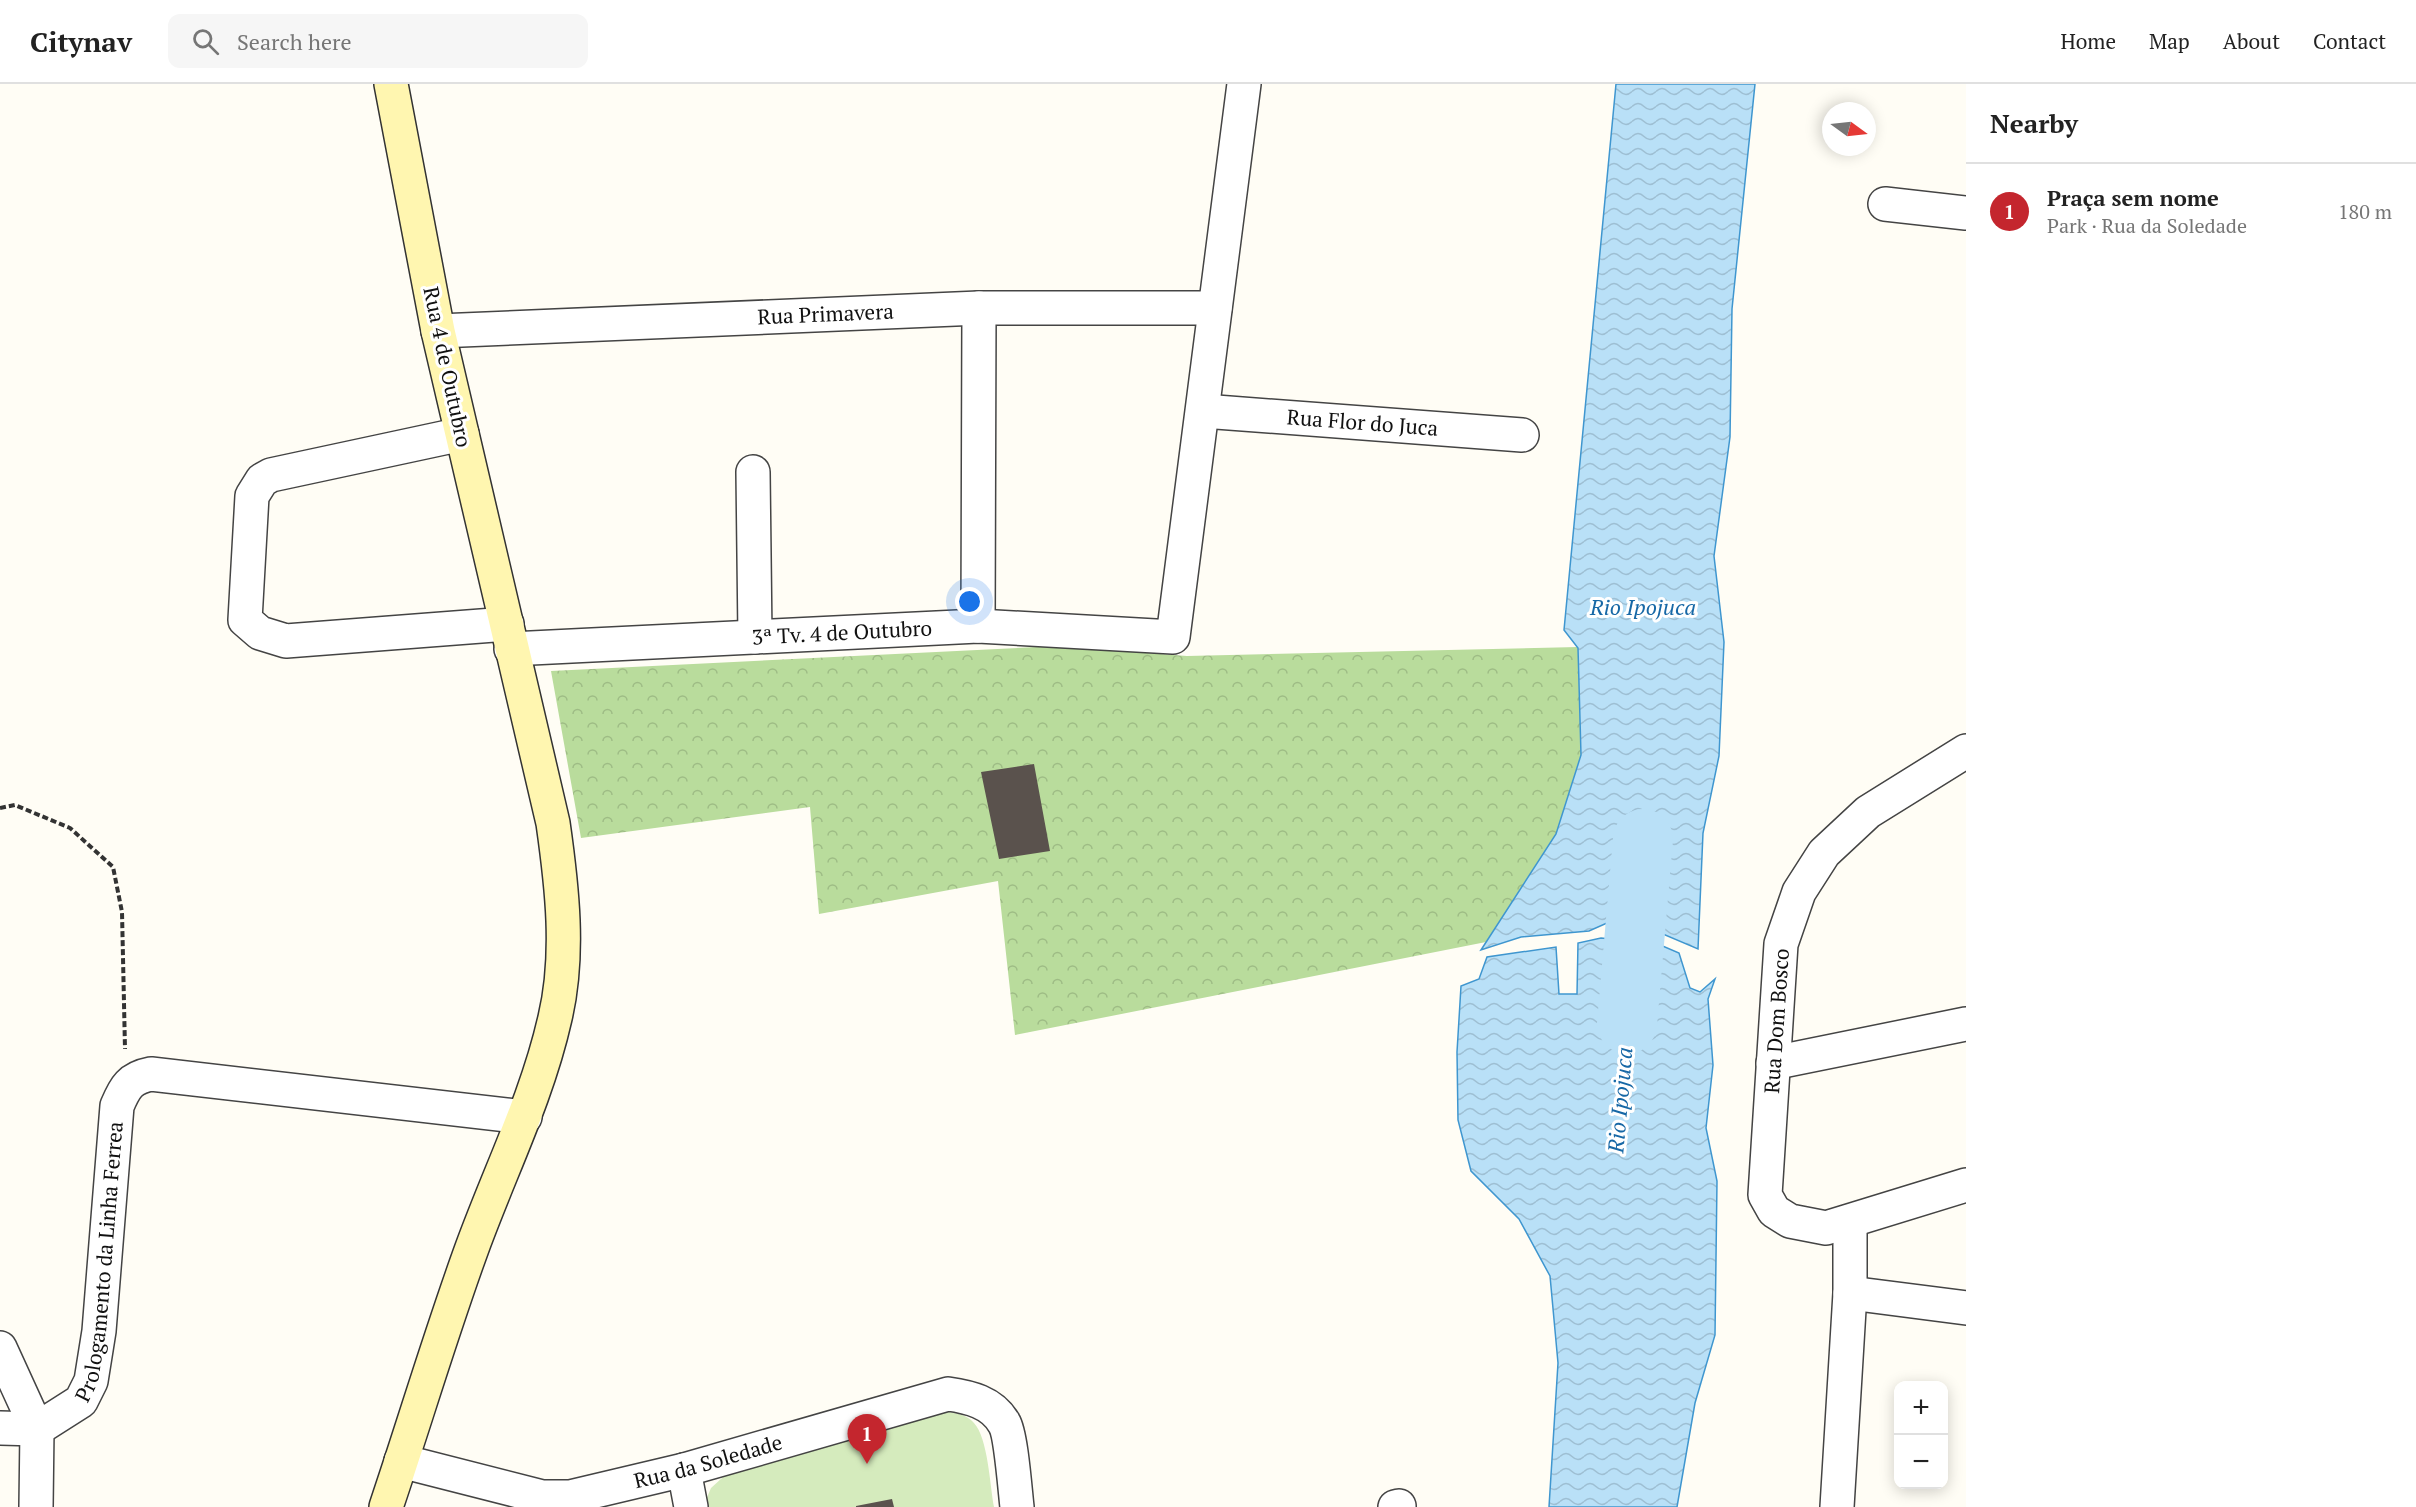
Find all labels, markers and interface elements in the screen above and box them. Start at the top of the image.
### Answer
search box [168,14,588,68]
text: Citynav [30,23,132,60]
icon: search [189,25,222,58]
text: Search here [237,27,352,56]
text: Home [2060,27,2116,55]
text: Map [2149,27,2190,55]
text: About [2223,27,2280,55]
text: Contact [2313,27,2386,55]
north arrow [1822,102,1876,156]
text: Nearby [1990,106,2078,140]
text: Praça sem nome [2047,183,2219,212]
text: 1 [2004,198,2015,225]
text: 180 m [2338,198,2392,225]
text: Park · Rua da Soledade [2047,212,2247,239]
street label: Rua 4 de Outubro [417,284,479,450]
street label: Rua Primavera [757,297,895,330]
street label: Rua Flor do Juca [1286,402,1440,442]
your location [955,587,984,616]
water label: Rio Ipojuca [1589,592,1696,621]
street label: 3ª Tv. 4 de Outubro [751,613,933,651]
street label: Rua Dom Bosco [1757,947,1795,1094]
water label: Rio Ipojuca [1600,1046,1639,1155]
street label: Prologamento da Linha Ferrea [68,1120,129,1406]
map controls [1894,1381,1948,1489]
button: + [1894,1381,1948,1435]
pin: 1 [848,1414,886,1464]
street label: Rua da Soledade [631,1427,785,1494]
button: − [1894,1435,1948,1489]

